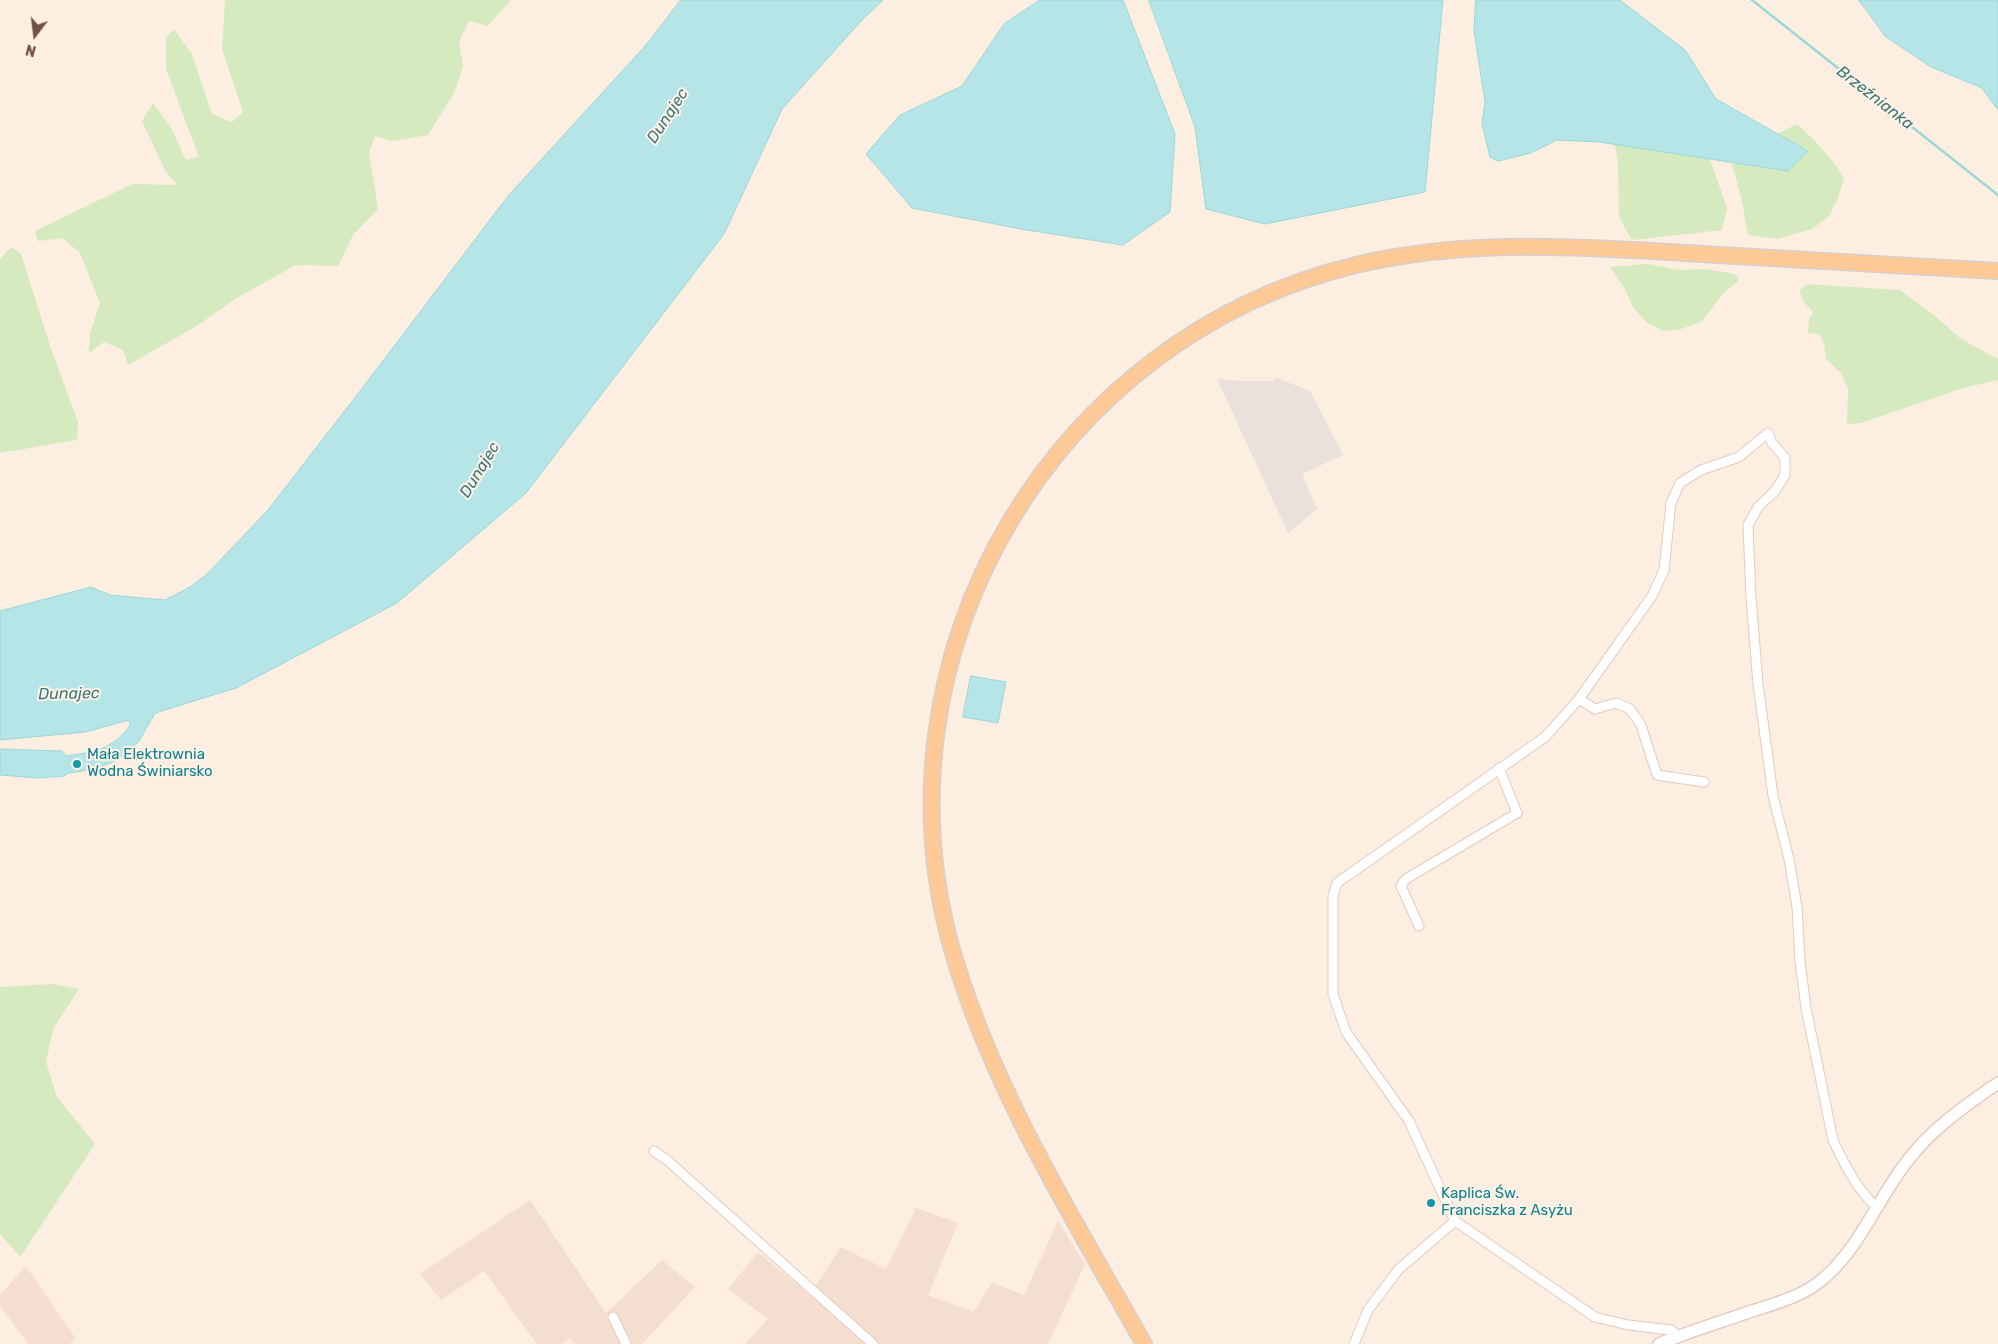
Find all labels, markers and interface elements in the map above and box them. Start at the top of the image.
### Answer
north arrow [10,10,60,60]
text: N [24,40,38,59]
water label: Brzeźnianka [1833,62,1917,134]
water label: Dunajec [643,85,693,147]
water label: Dunajec [456,439,504,501]
water label: Dunajec [38,684,100,704]
place label: Mała Elektrownia Wodna Świniarsko [87,746,213,781]
marker: Mała Elektrownia Wodna Świniarsko [71,758,83,770]
place label: Kaplica Św. Franciszka z Asyżu [1441,1185,1573,1220]
marker: Kaplica Św. Franciszka z Asyżu [1425,1197,1437,1209]

